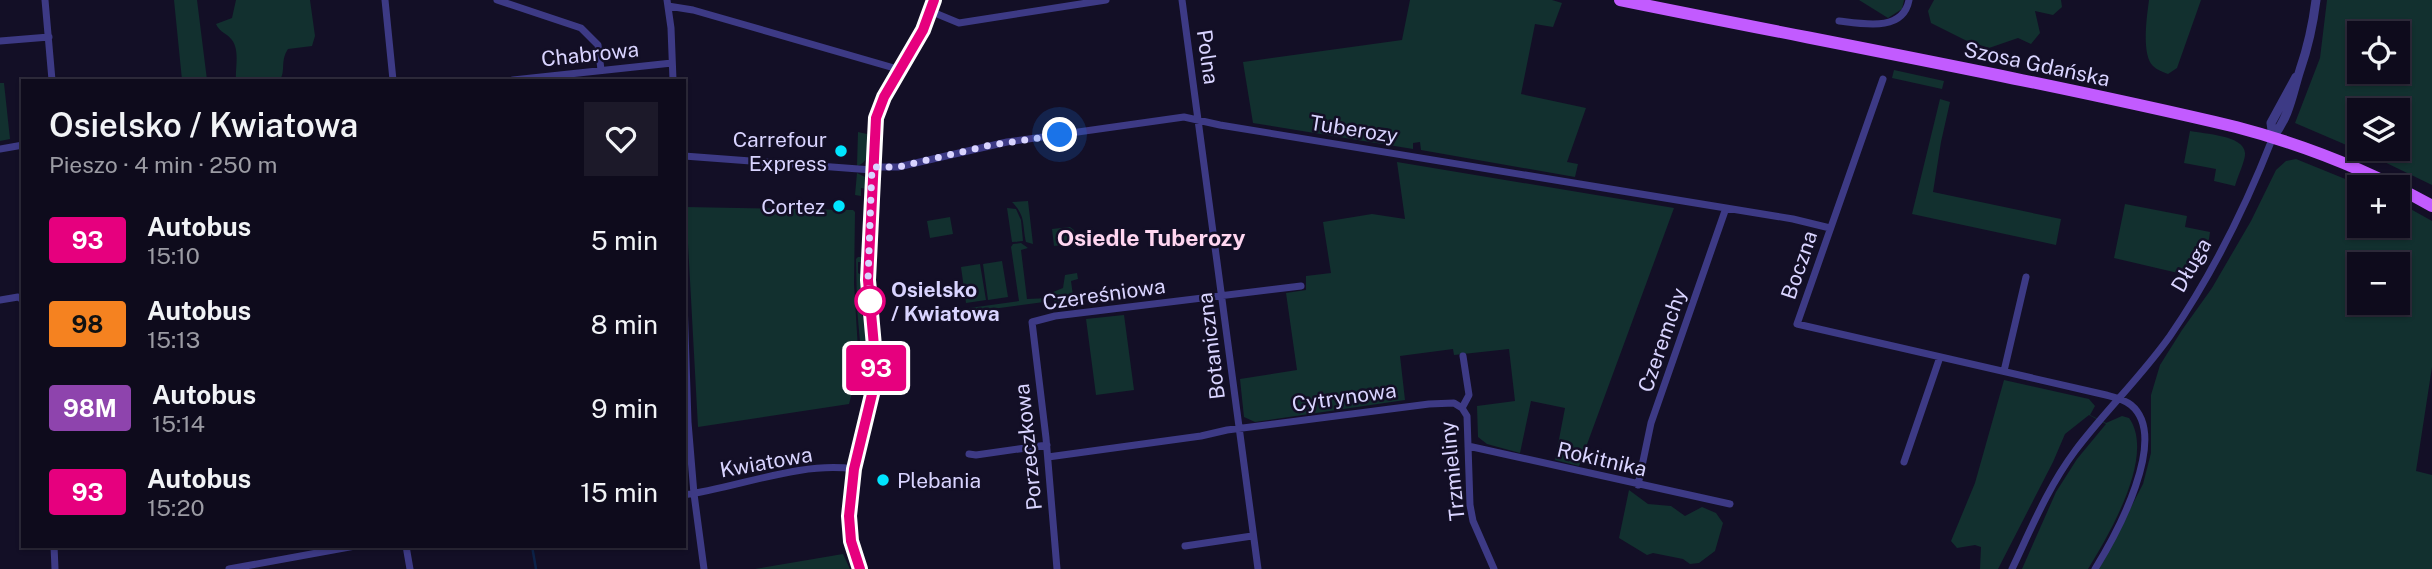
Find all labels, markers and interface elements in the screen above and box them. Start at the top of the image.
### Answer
map controls [2347,21,2410,315]
button: locate [2347,21,2410,84]
street label: Polna [1192,28,1224,86]
street label: Chabrowa [540,36,640,72]
street label: Szosa Gdańska [1962,36,2112,92]
button: layers [2347,98,2410,161]
button: heart [584,102,658,176]
text: Osielsko / Kwiatowa [49,106,358,144]
street label: Tuberozy [1308,110,1400,148]
your location [1042,117,1077,152]
place label: Carrefour Express [733,127,827,176]
marker: Carrefour Express [833,143,849,159]
text: Pieszo · 4 min · 250 m [49,151,277,178]
button: + [2347,175,2410,238]
place label: Cortez [761,194,825,219]
marker: Cortez [831,198,847,214]
text: Autobus [147,211,251,242]
district label: Osiedle Tuberozy [1057,224,1245,251]
text: 5 min [591,225,658,256]
text: 93 [72,226,103,254]
street label: Boczna [1776,227,1822,303]
street label: Długa [2166,234,2216,296]
text: 15:10 [147,242,200,269]
button: − [2347,252,2410,315]
street label: Czereśniowa [1041,273,1167,315]
place label: Osielsko / Kwiatowa [891,277,1000,326]
street label: Czeremchy [1632,285,1692,395]
marker: Osielsko / Kwiatowa [855,286,885,316]
street label: Botaniczna [1192,291,1230,401]
text: Autobus [147,295,251,326]
text: 8 min [591,309,658,340]
text: 98 [72,310,103,338]
text: 15:13 [147,326,200,353]
line badge: 93 [844,345,908,391]
text: 93 [860,354,892,382]
street label: Cytrynowa [1290,377,1398,417]
text: Autobus [152,379,256,410]
street label: Porzeczkowa [1009,382,1047,512]
text: 9 min [591,393,658,424]
text: 98M [63,394,117,422]
text: 15:14 [152,410,205,437]
street label: Trzmieliny [1434,420,1470,522]
street label: Rokitnika [1555,437,1649,481]
street label: Kwiatowa [718,442,814,482]
text: Autobus [147,463,251,494]
place label: Plebania [897,468,981,493]
marker: Plebania [875,472,891,488]
text: 15 min [580,477,658,508]
text: 93 [72,478,103,506]
text: 15:20 [147,494,205,521]

